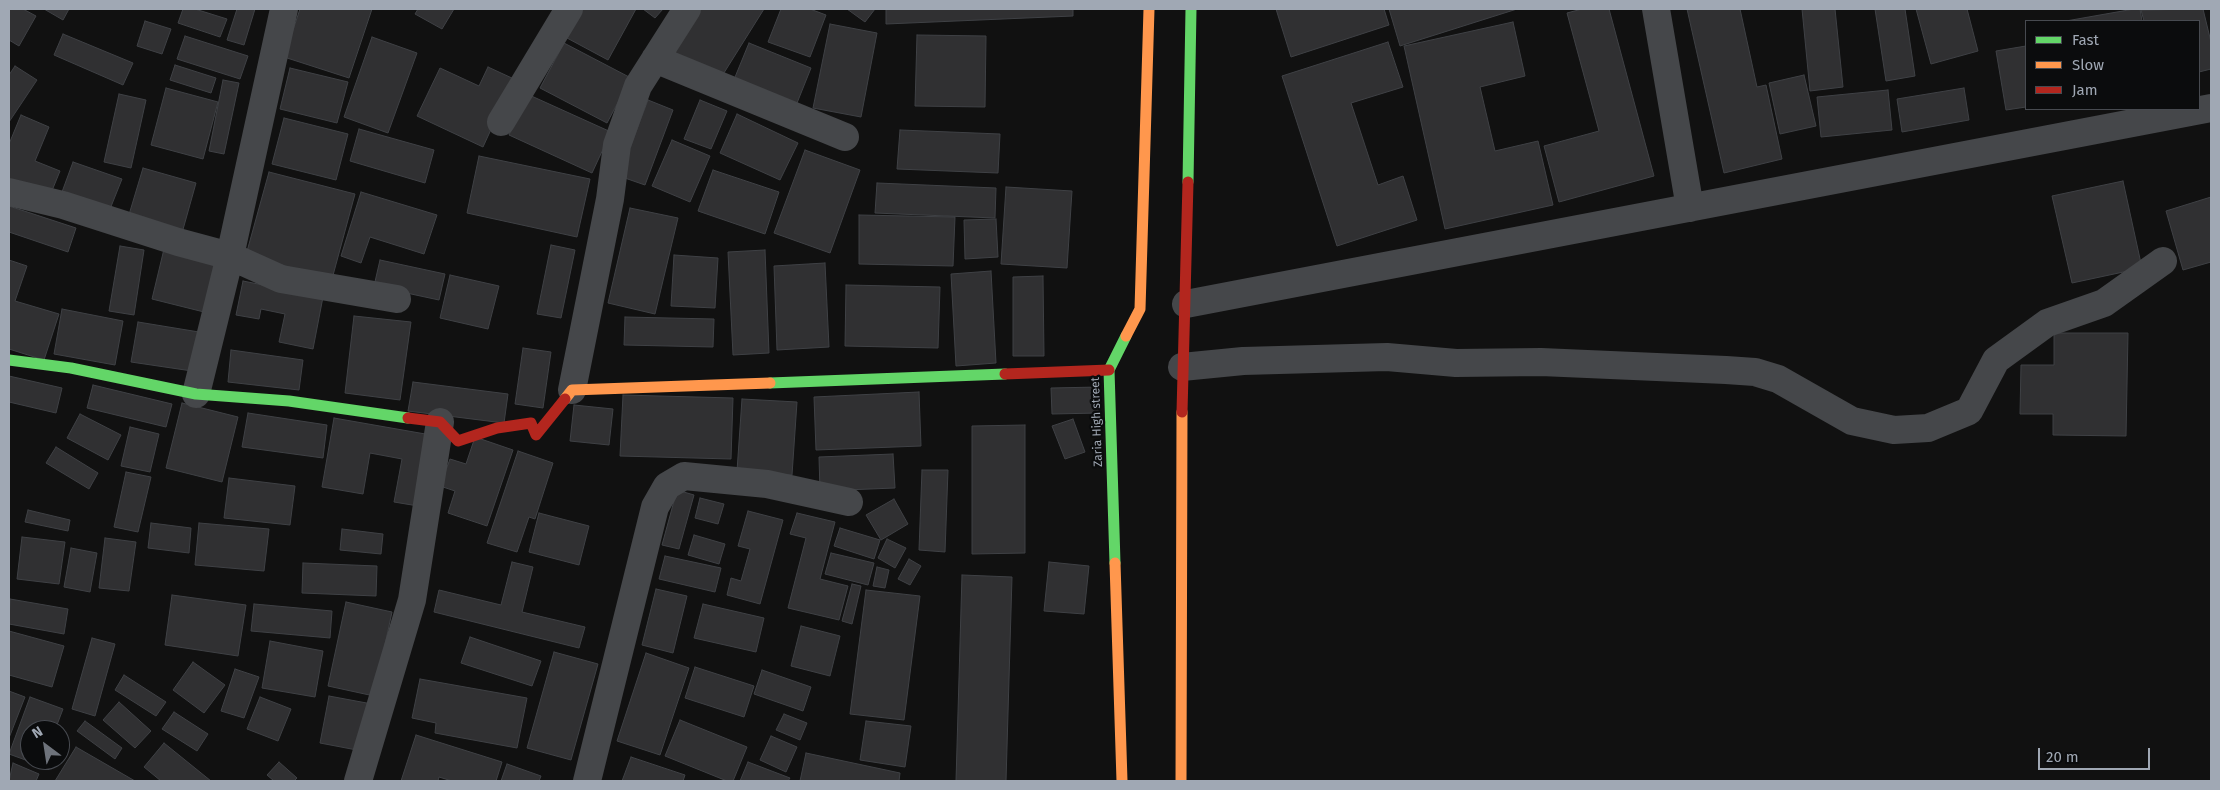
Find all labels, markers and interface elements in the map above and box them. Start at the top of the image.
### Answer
legend [2025,20,2200,110]
text: Fast [2072,31,2099,49]
text: Slow [2072,56,2104,74]
text: Jam [2072,81,2098,99]
street label: Zaria High street [1088,377,1106,467]
north arrow [20,720,70,770]
text: N [29,723,46,742]
scale bar [2040,738,2152,770]
text: 20 m [2046,748,2079,766]

